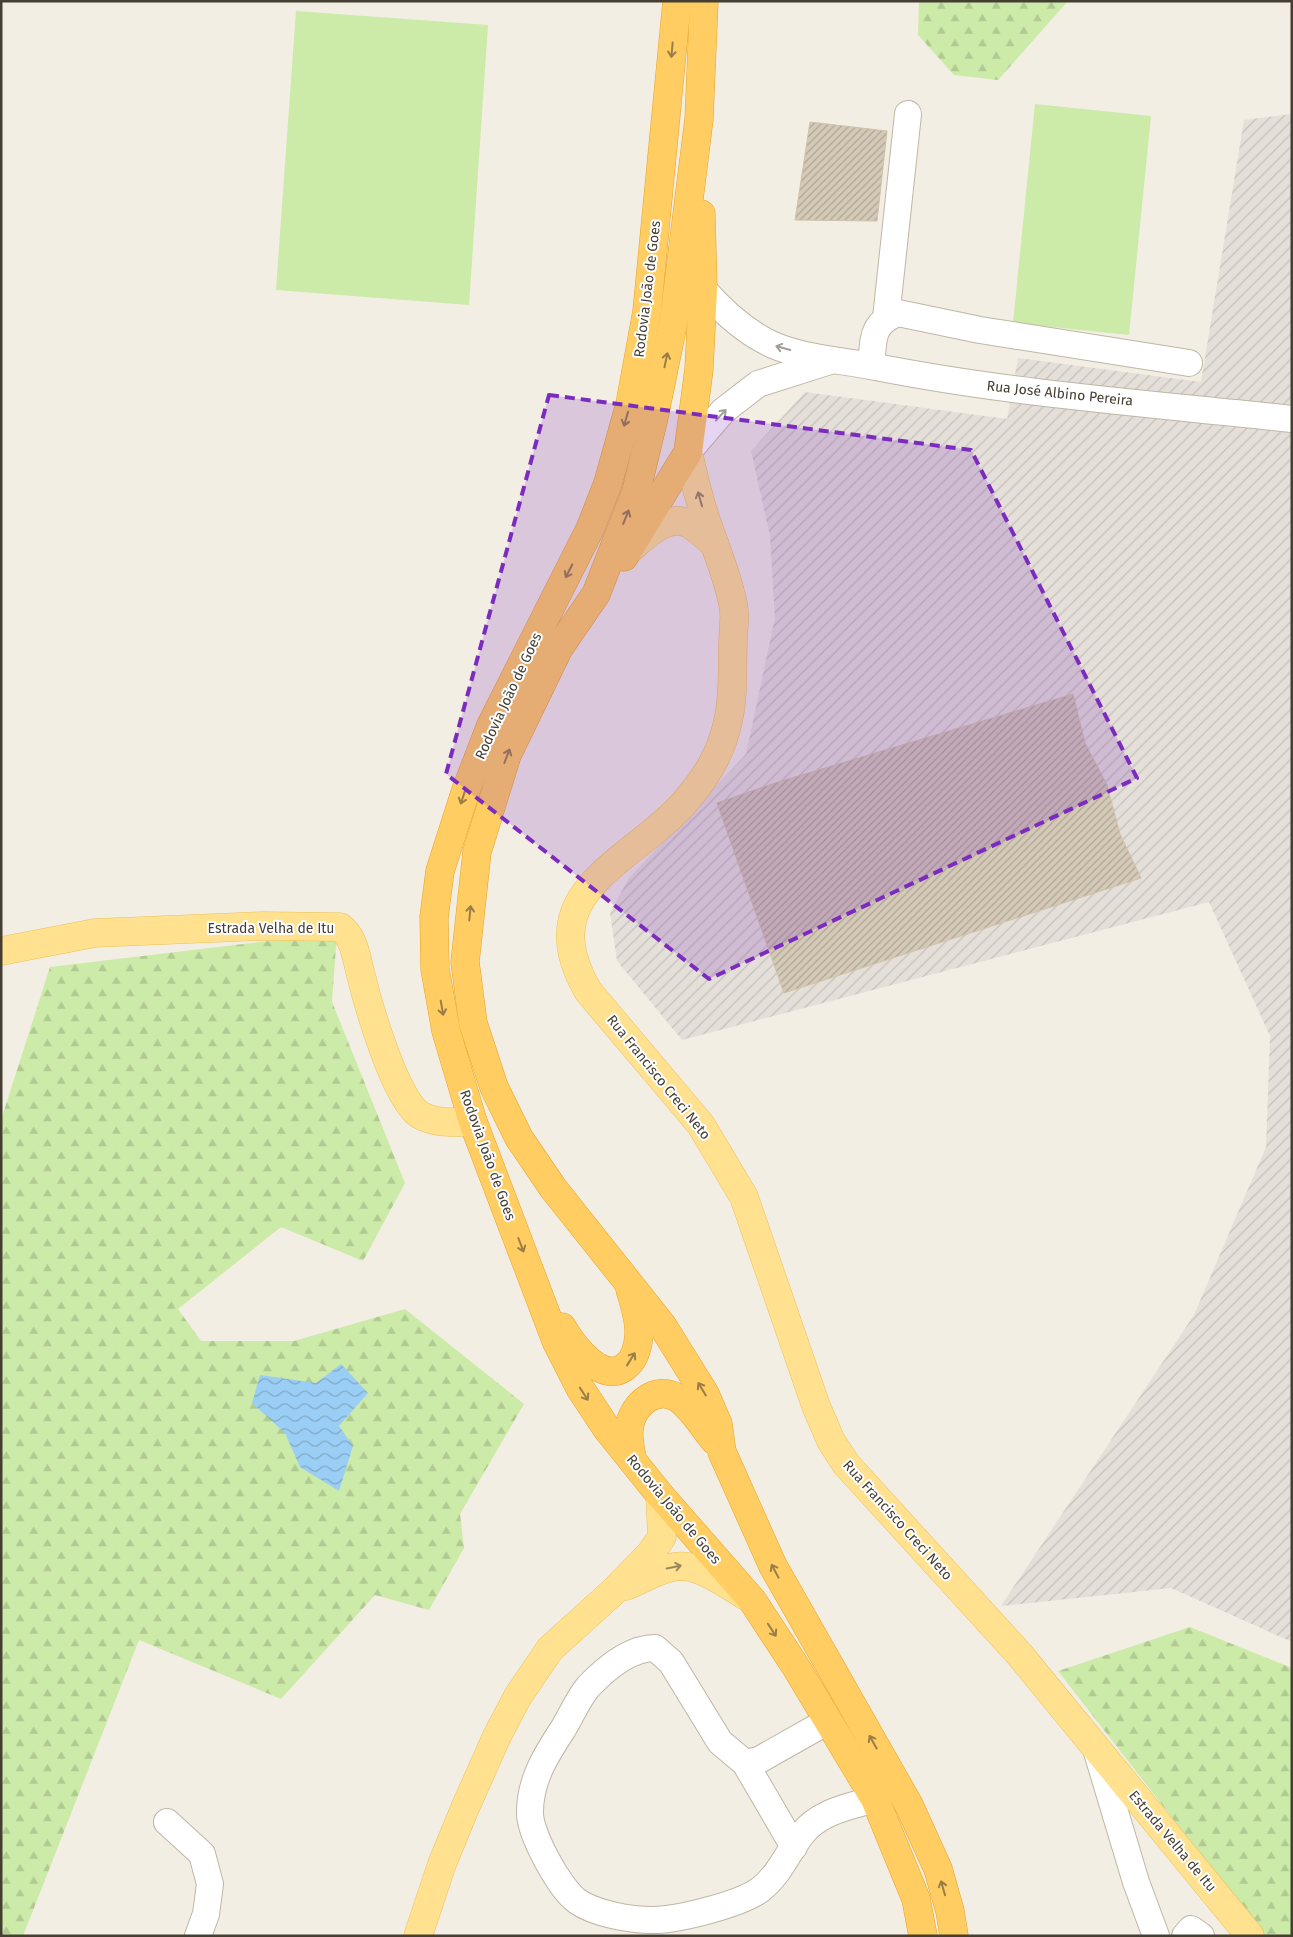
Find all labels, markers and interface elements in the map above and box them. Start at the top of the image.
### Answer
one-way arrow [667,41,677,57]
street label: Rodovia João de Goes [631,219,664,358]
one-way arrow [775,342,791,352]
one-way arrow [662,352,671,368]
street label: Rua José Albino Pereira [986,377,1134,410]
one-way arrow [715,409,727,421]
one-way arrow [621,411,630,427]
one-way arrow [694,491,704,507]
one-way arrow [622,510,631,525]
one-way arrow [564,563,574,578]
street label: Rodovia João de Goes [472,630,545,762]
one-way arrow [503,749,513,764]
one-way arrow [458,789,468,805]
one-way arrow [466,905,475,921]
street label: Estrada Velha de Itu [208,920,334,937]
one-way arrow [437,1000,447,1016]
street label: Rua Francisco Creci Neto [603,1012,714,1143]
street label: Rodovia João de Goes [456,1088,519,1223]
one-way arrow [517,1237,526,1252]
one-way arrow [627,1352,637,1366]
one-way arrow [696,1382,706,1396]
one-way arrow [579,1387,589,1401]
street label: Rodovia João de Goes [623,1451,725,1568]
street label: Rua Francisco Creci Neto [839,1457,956,1584]
one-way arrow [665,1562,681,1572]
one-way arrow [770,1563,780,1578]
one-way arrow [767,1623,777,1637]
one-way arrow [868,1735,878,1750]
street label: Estrada Velha de Itu [1125,1787,1220,1895]
one-way arrow [938,1881,948,1897]

